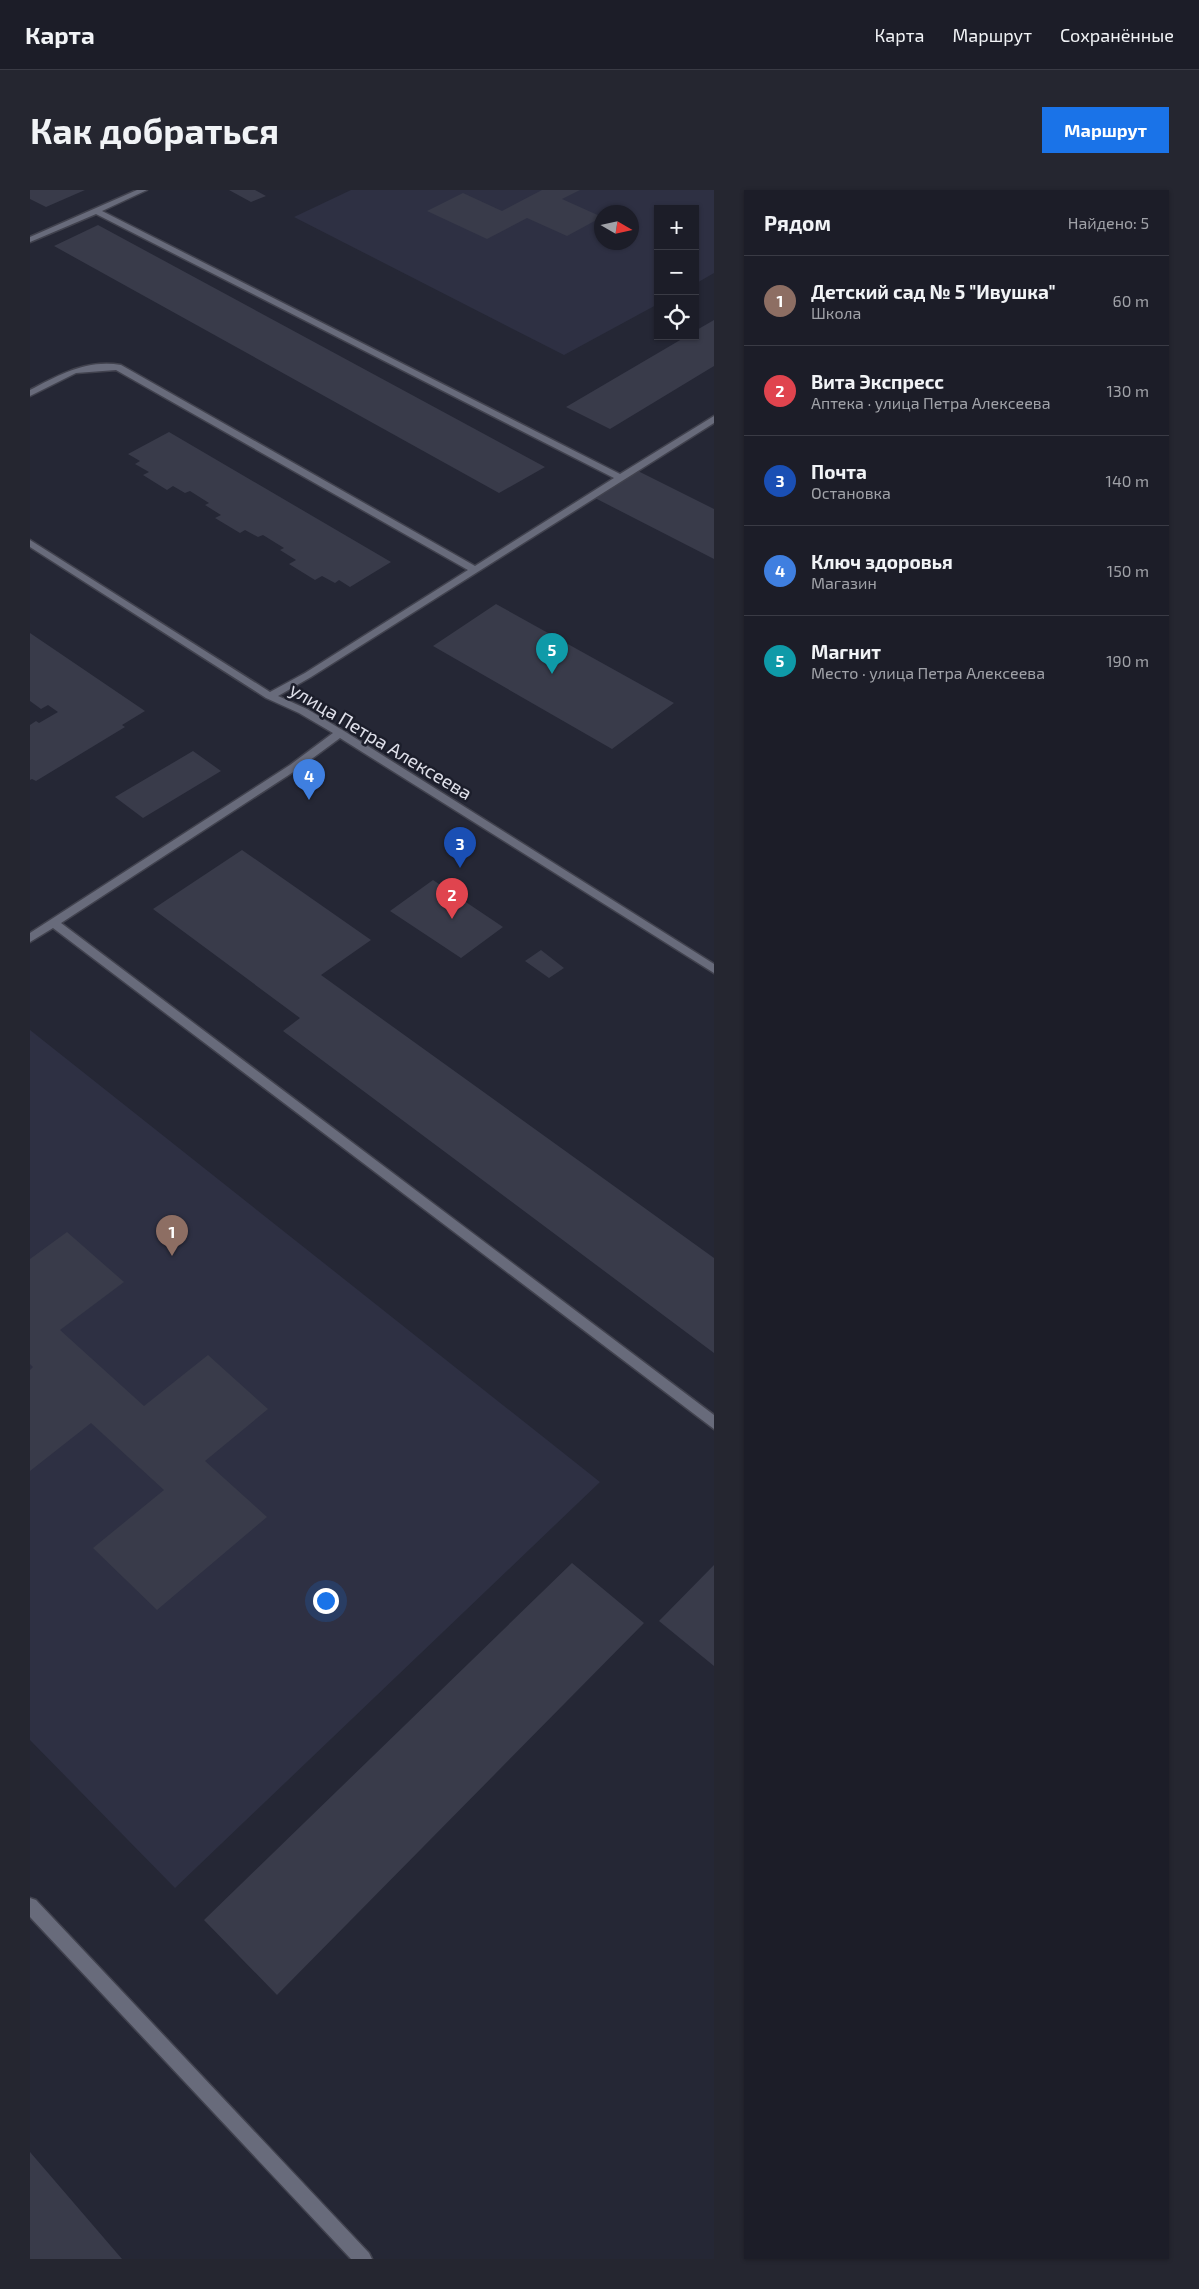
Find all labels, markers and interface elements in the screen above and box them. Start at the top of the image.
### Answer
text: Карта [25,20,95,49]
text: Карта [874,24,924,46]
text: Маршрут [952,24,1032,46]
text: Сохранённые [1060,24,1174,46]
button: Маршрут [1042,107,1169,153]
text: Как добраться [30,109,279,151]
north arrow [594,205,639,250]
map controls [654,205,699,340]
button: + [654,205,699,250]
text: Рядом [764,210,831,235]
text: Найдено: 5 [1068,213,1149,232]
button: − [654,250,699,295]
text: Детский сад № 5 "Ивушка" [811,280,1056,303]
text: 1 [777,291,783,310]
text: 60 m [1113,291,1149,310]
button: locate [654,295,699,340]
text: Школа [811,303,861,322]
text: Вита Экспресс [811,370,944,393]
text: 2 [775,381,785,400]
text: 130 m [1107,381,1149,400]
text: Аптека · улица Петра Алексеева [811,393,1051,412]
text: Почта [811,460,867,483]
text: 3 [775,471,785,490]
text: 140 m [1106,471,1149,490]
text: Остановка [811,483,891,502]
text: Ключ здоровья [811,550,953,573]
text: 4 [775,561,785,580]
text: 150 m [1107,561,1149,580]
text: Магазин [811,573,877,592]
pin: 5 [536,633,568,674]
text: Магнит [811,640,881,663]
text: 5 [776,651,784,670]
text: 190 m [1106,651,1149,670]
text: Место · улица Петра Алексеева [811,663,1045,682]
street label: улица Петра Алексеева [285,677,477,805]
pin: 4 [293,759,325,800]
pin: 3 [444,827,476,868]
pin: 2 [436,878,468,919]
pin: 1 [156,1215,188,1256]
your location [313,1588,339,1614]

